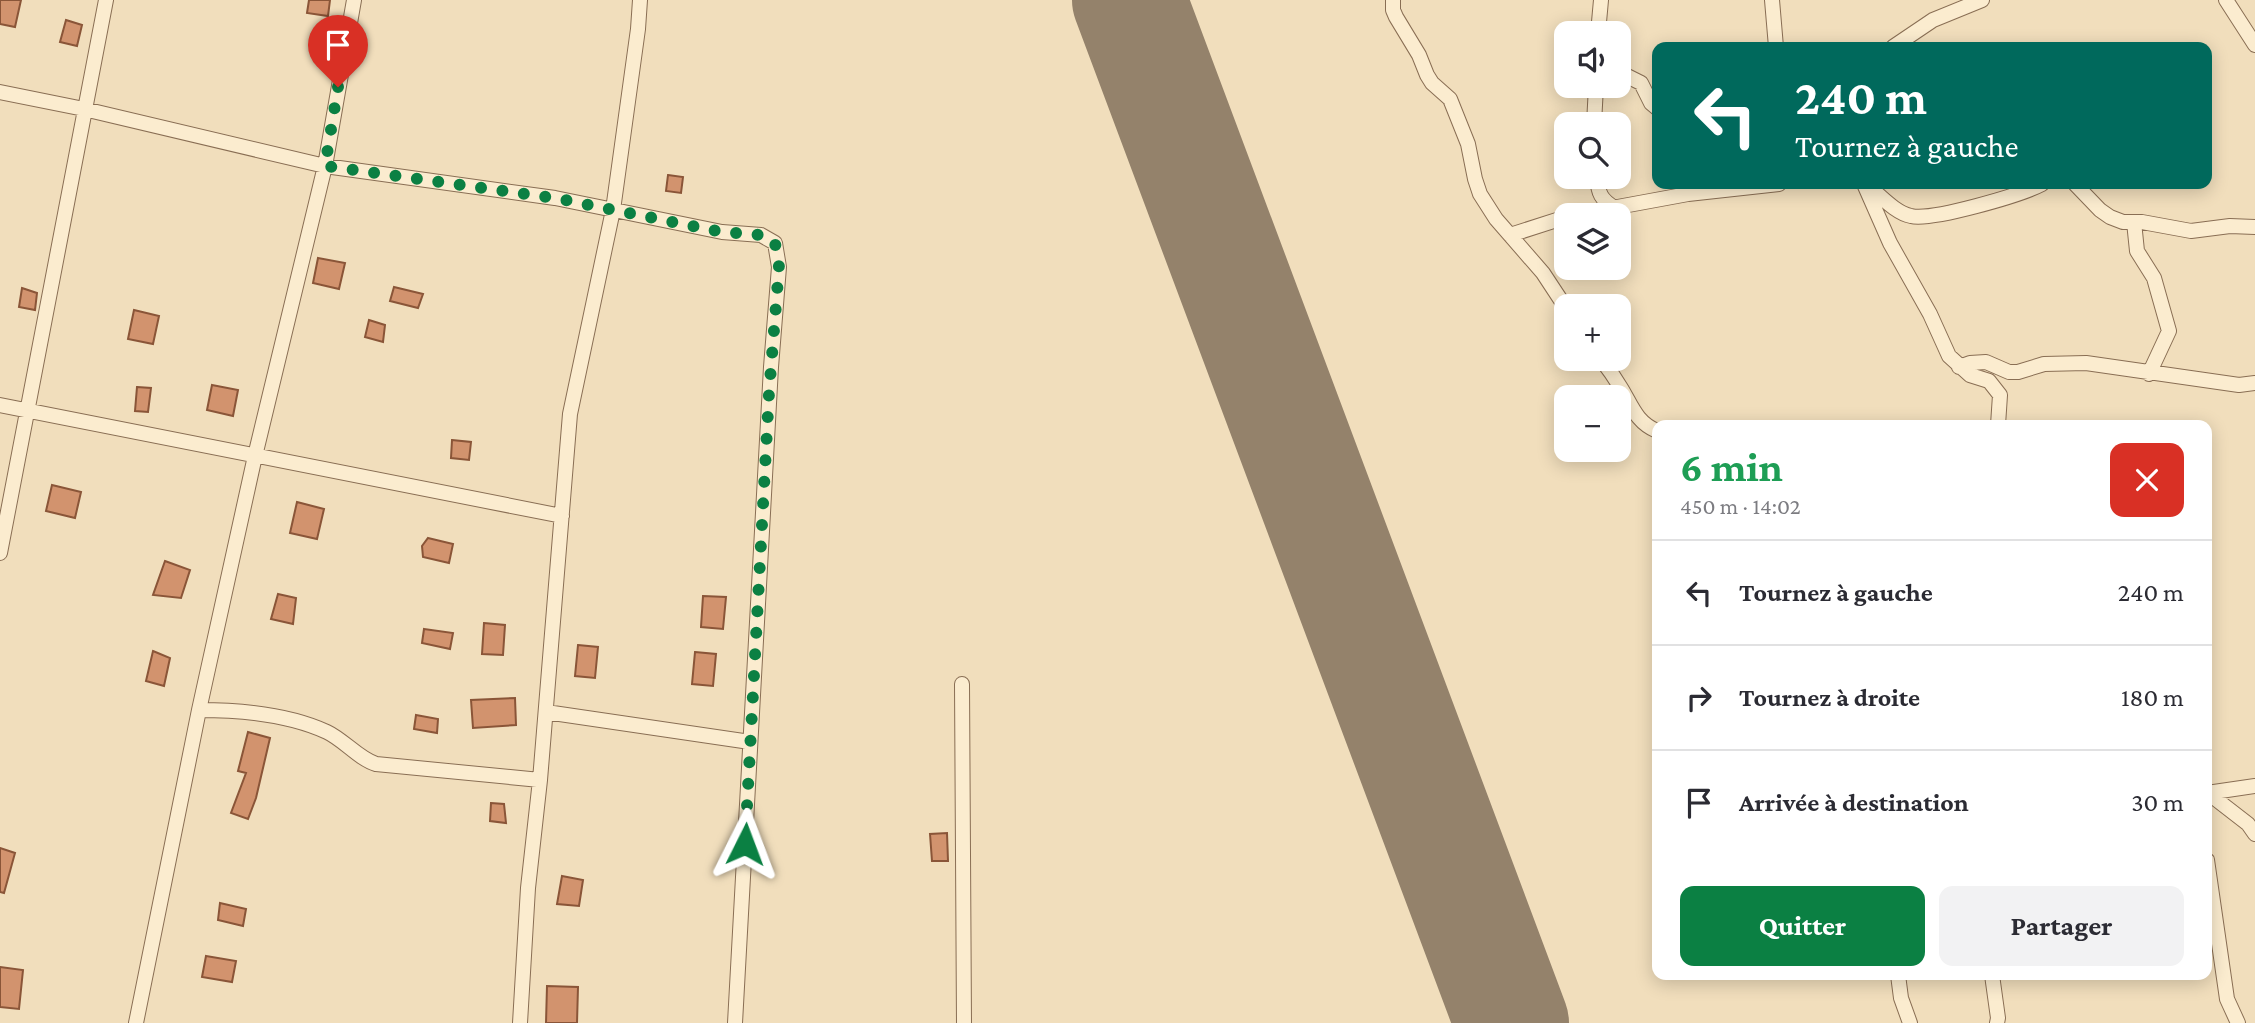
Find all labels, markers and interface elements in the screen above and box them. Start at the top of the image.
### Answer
pin [308,15,368,87]
map controls [1554,21,1631,462]
button: sound [1554,21,1631,98]
icon: arrive [319,26,357,64]
icon: left [1680,70,1771,161]
text: 240 m [1795,70,1927,125]
button: search [1554,112,1631,189]
text: Tournez à gauche [1795,128,2018,164]
button: layers [1554,203,1631,280]
button: + [1554,294,1631,371]
button: − [1554,385,1631,462]
text: 6 min [1680,443,1783,490]
button: close [2110,443,2184,517]
text: 450 m · 14:02 [1680,493,1801,519]
icon: left [1680,574,1718,612]
text: Tournez à gauche [1739,578,1933,607]
text: 240 m [2118,578,2184,607]
icon: right [1680,679,1718,717]
text: Tournez à droite [1739,683,1920,712]
text: 180 m [2121,683,2184,712]
icon: arrive [1680,784,1718,822]
text: Arrivée à destination [1739,788,1969,817]
text: 30 m [2131,788,2184,817]
position arrow [708,807,782,881]
button: Quitter [1680,886,1925,966]
button: Partager [1939,886,2184,966]

